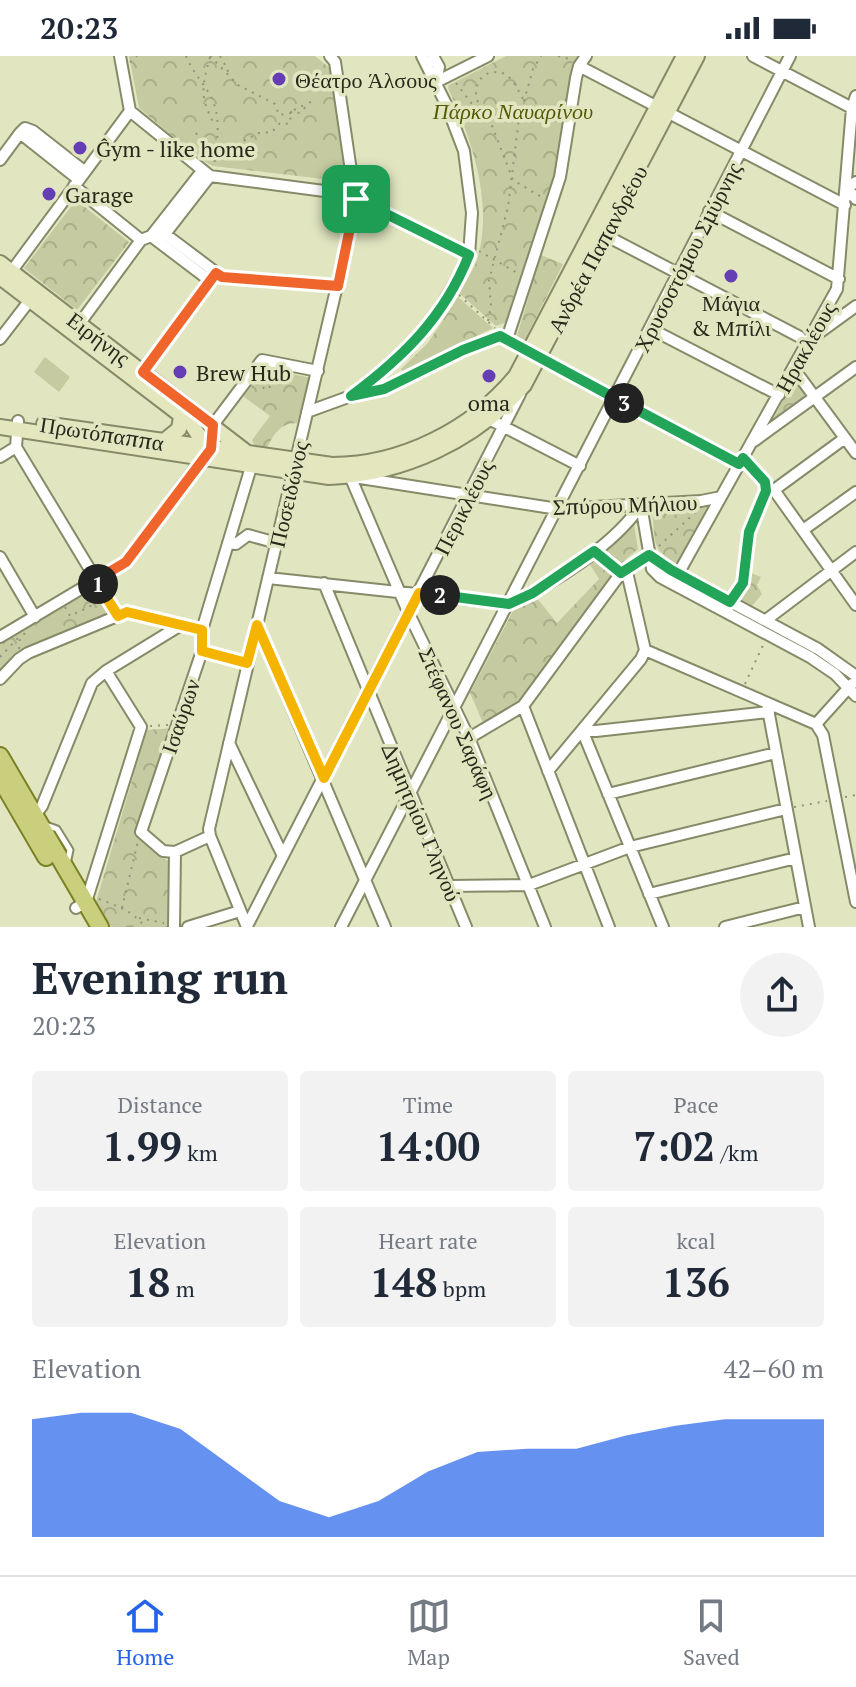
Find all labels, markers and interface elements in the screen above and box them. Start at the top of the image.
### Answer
text: 20:23 [40,8,118,48]
place label: Θέατρο Άλσους [295,65,437,94]
marker: Θέατρο Άλσους [270,70,288,88]
park label: Πάρκο Ναυαρίνου [432,96,593,125]
place label: Ĝym - like home [96,134,255,163]
marker: Ĝym - like home [71,139,89,157]
street label: Χρυσοστόμου Σμύρνης [626,157,748,357]
street label: Ανδρέα Παπανδρέου [540,160,654,338]
pin [322,165,390,233]
icon: arrive [334,177,378,221]
place label: Garage [65,180,133,209]
marker: Garage [40,185,58,203]
marker: Μάγια & Μπίλι [722,267,740,285]
place label: Μάγια & Μπίλι [691,288,771,342]
street label: Ηρακλέους [768,296,842,398]
street label: Ειρήνης [62,305,137,371]
place label: Brew Hub [196,358,291,387]
marker: Brew Hub [171,363,189,381]
marker: oma [480,367,498,385]
pin: 3 [604,383,644,423]
place label: oma [468,388,510,417]
text: 3 [618,388,630,417]
street label: Πρωτόπαππα [38,409,166,457]
street label: Ποσειδώνος [262,438,314,550]
street label: Περικλέους [427,454,500,560]
street label: Σπύρου Μήλιου [552,487,698,521]
pin: 1 [78,564,118,604]
text: 1 [92,569,104,598]
pin: 2 [420,575,460,615]
text: 2 [434,580,446,609]
street label: Στέφανου Σαράφη [413,643,505,803]
street label: Ισαύρων [154,675,206,757]
street label: Δημητρίου Γληνού [376,738,468,906]
text: Evening run [32,948,288,1007]
button: share [740,953,824,1037]
text: 20:23 [32,1008,96,1042]
text: Distance [118,1090,203,1119]
text: Time [403,1090,453,1119]
text: Pace [673,1090,719,1119]
text: 1.99 [102,1119,182,1172]
text: 14:00 [376,1119,480,1172]
text: 7:02 [634,1119,715,1172]
text: km [182,1138,218,1167]
text: /km [715,1138,758,1167]
text: Elevation [114,1226,206,1255]
text: Heart rate [379,1226,477,1255]
text: kcal [676,1226,716,1255]
text: 18 [125,1255,170,1308]
text: 148 [370,1255,438,1308]
text: 136 [662,1255,730,1308]
text: m [170,1274,195,1303]
text: bpm [438,1274,486,1303]
text: Elevation [32,1351,141,1385]
text: 42–60 m [724,1351,824,1385]
tab: Home [116,1594,174,1671]
tab: Map [407,1594,451,1671]
tab: Saved [683,1594,740,1671]

